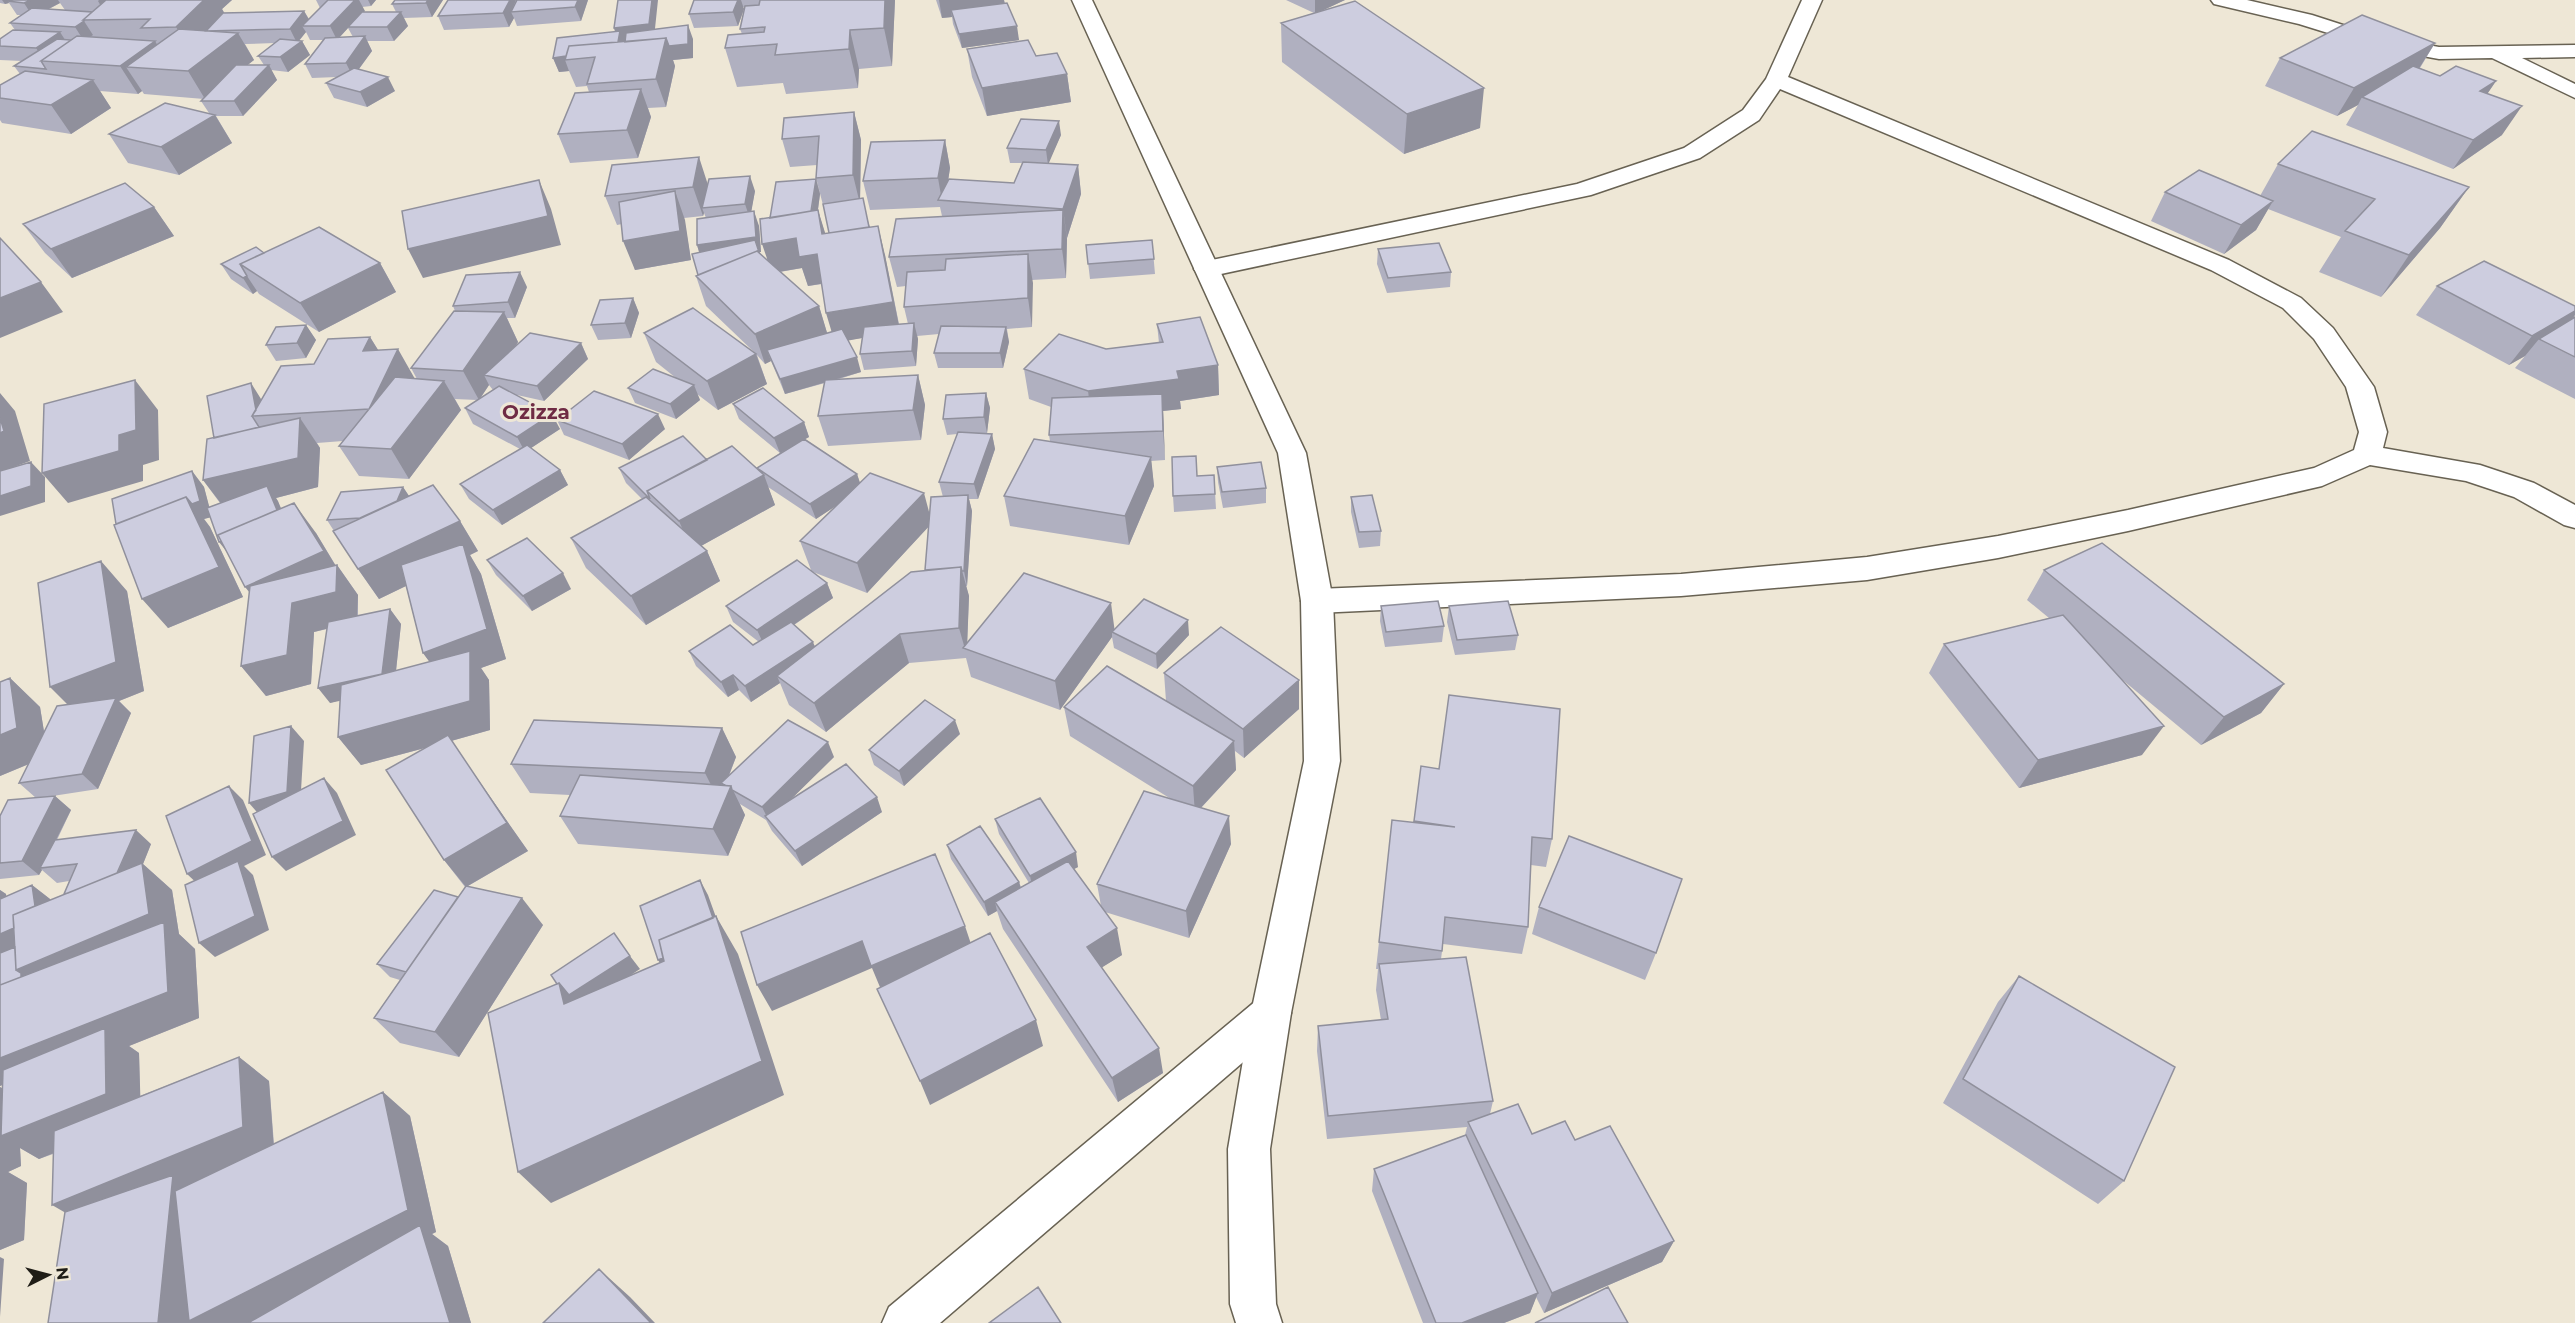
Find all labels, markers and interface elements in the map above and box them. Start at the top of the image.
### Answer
district label: Ozizza [502,400,570,424]
north arrow [18,1245,78,1305]
text: N [52,1266,73,1281]

